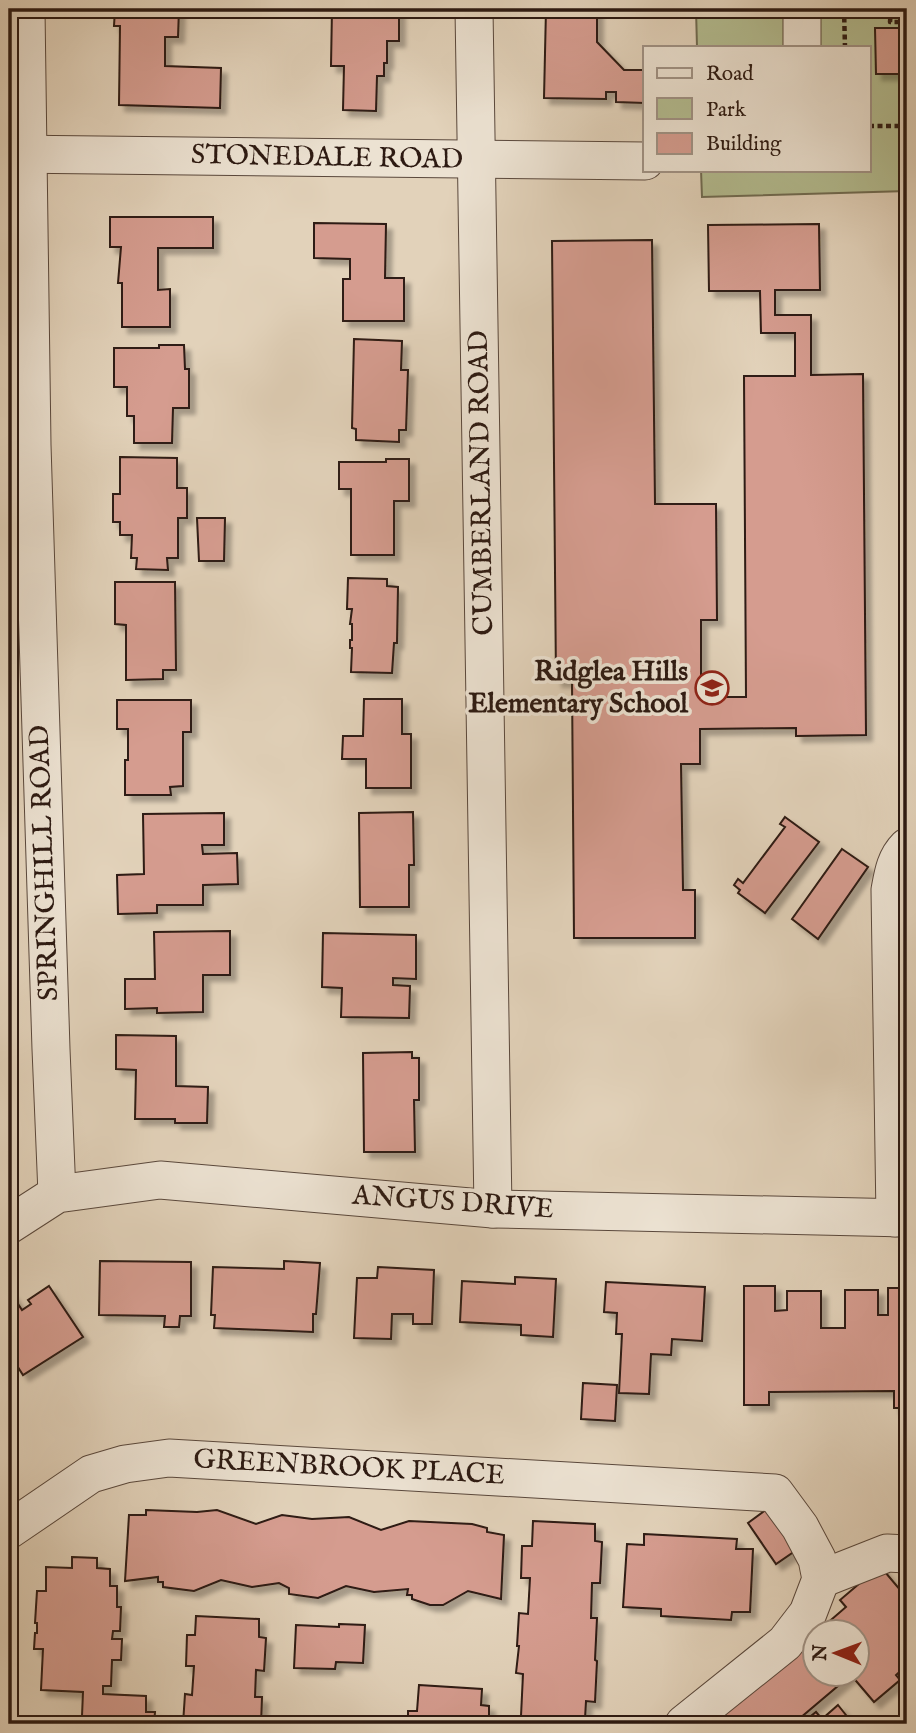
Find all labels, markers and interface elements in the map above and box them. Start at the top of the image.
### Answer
legend [643,46,870,172]
text: Road [706,61,754,88]
text: Park [706,97,747,124]
text: Building [706,131,782,158]
street label: STONEDALE ROAD [191,138,463,178]
street label: CUMBERLAND ROAD [462,330,502,636]
place label: Ridglea Hills Elementary School [468,655,689,722]
school or university icon: Ridglea Hills Elementary School [693,669,731,707]
street label: SPRINGHILL ROAD [23,724,67,1002]
street label: ANGUS DRIVE [350,1178,555,1227]
street label: GREENBROOK PLACE [192,1442,506,1494]
north arrow [800,1618,870,1688]
text: N [809,1644,833,1662]

